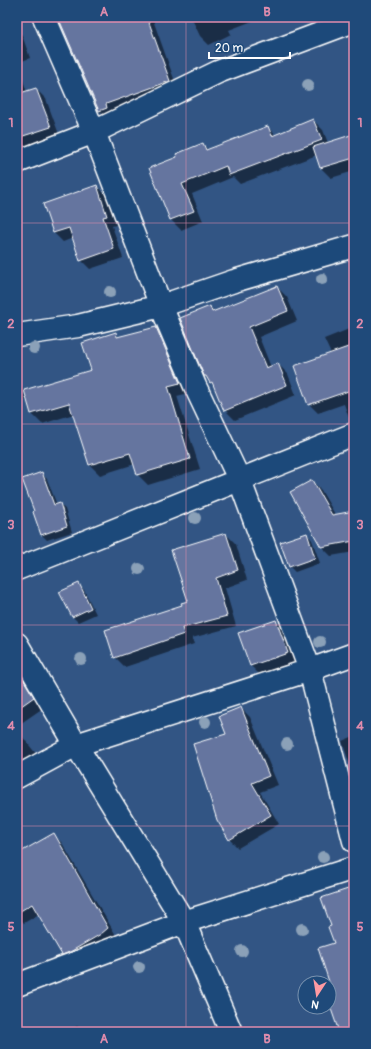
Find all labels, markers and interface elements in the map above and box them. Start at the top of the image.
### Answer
text: A [100,4,109,20]
text: B [263,4,271,20]
scale bar [209,34,290,60]
text: 20 m [215,41,244,56]
text: 1 [8,115,14,131]
text: 1 [357,115,363,131]
text: 2 [7,316,15,332]
text: 2 [356,316,364,332]
text: 3 [7,517,15,533]
text: 3 [356,517,364,533]
text: 4 [7,718,15,734]
text: 4 [356,718,364,734]
text: 5 [7,919,15,935]
text: 5 [356,919,364,935]
north arrow [297,975,337,1015]
text: N [309,997,320,1011]
text: A [100,1031,109,1047]
text: B [263,1031,271,1047]

